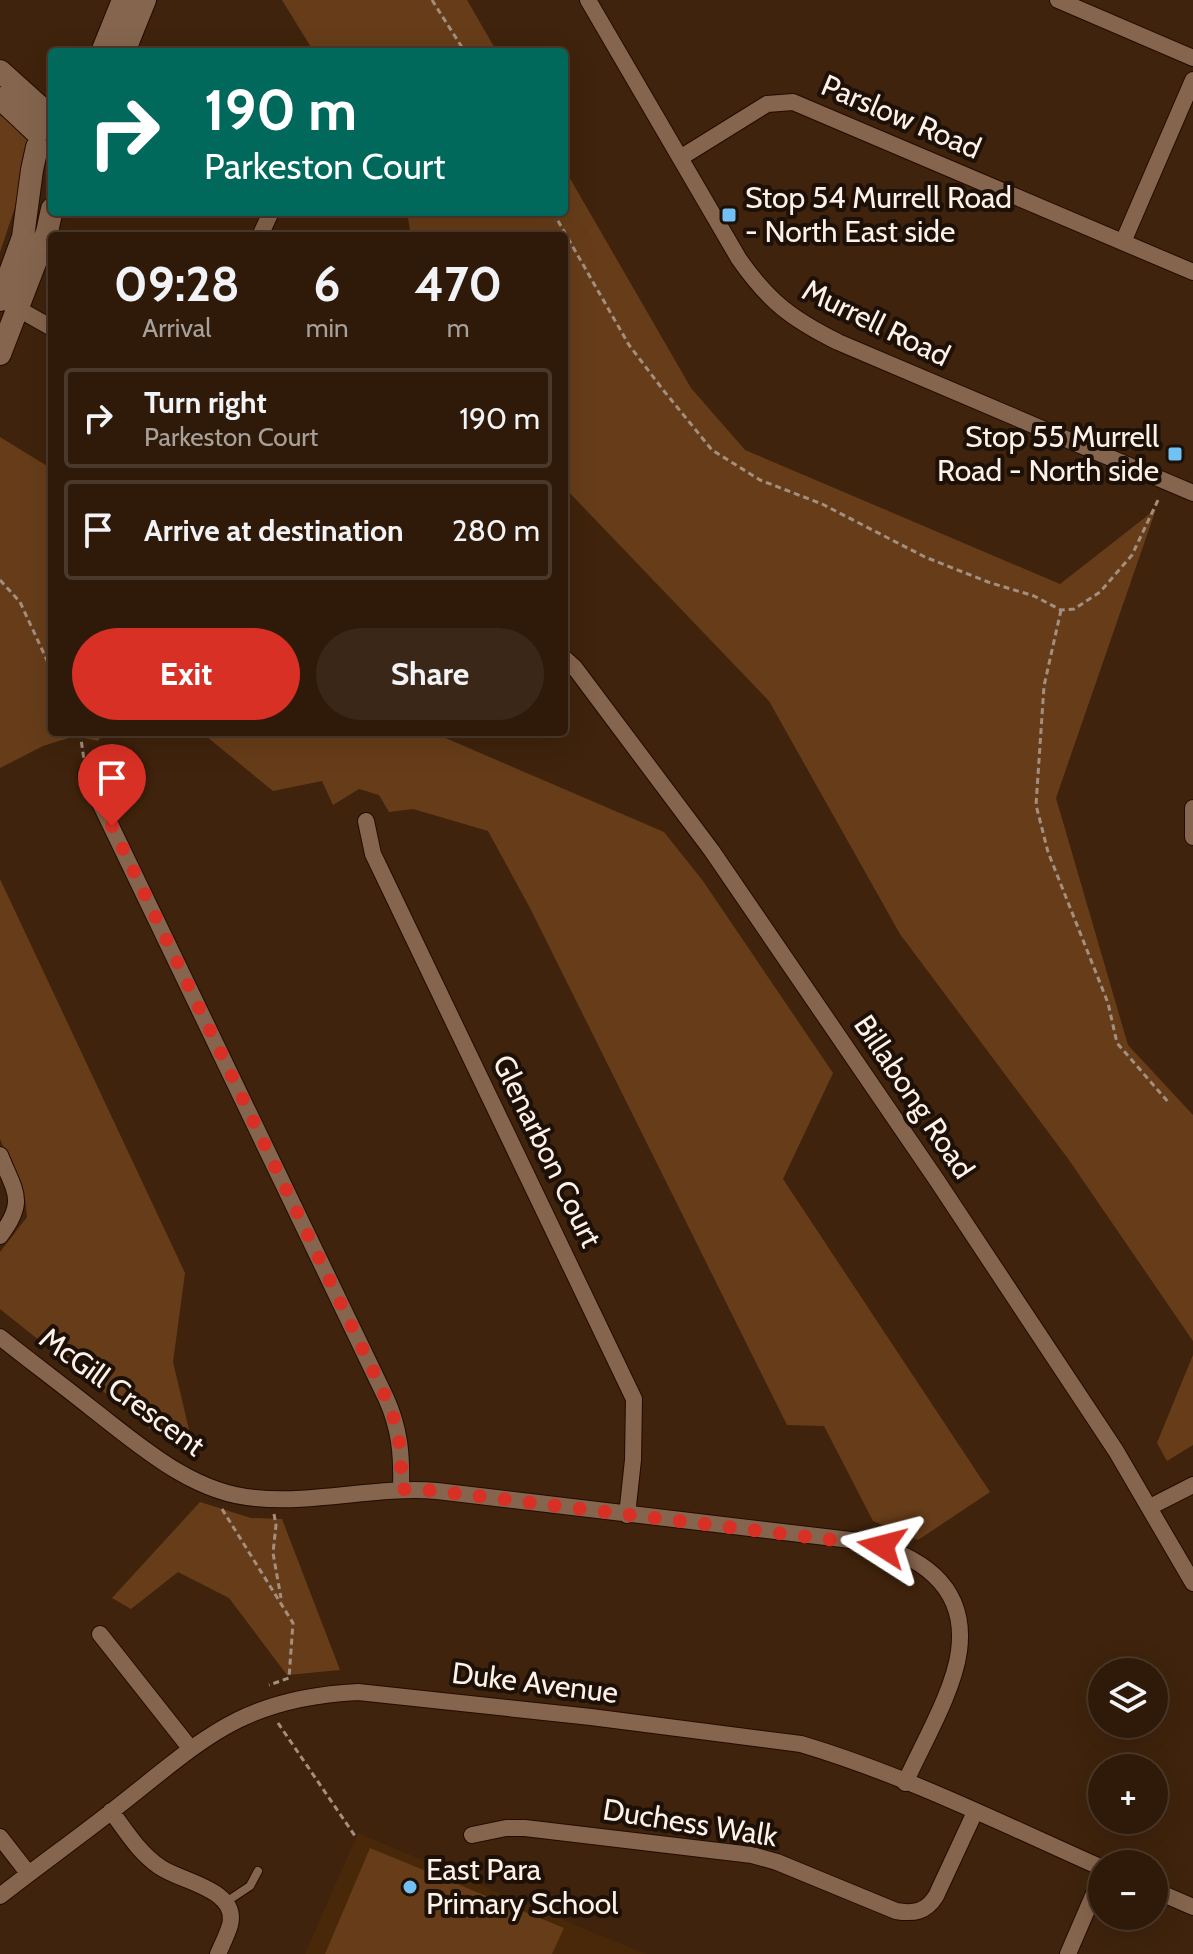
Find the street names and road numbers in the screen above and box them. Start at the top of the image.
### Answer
street label: Parslow Road [816,66,987,167]
street label: Murrell Road [796,271,956,374]
street label: Billabong Road [846,1008,983,1186]
street label: Glenarbon Court [485,1049,610,1253]
street label: McGill Crescent [33,1319,212,1464]
street label: Duke Avenue [450,1654,620,1711]
street label: Duchess Walk [600,1790,781,1855]

